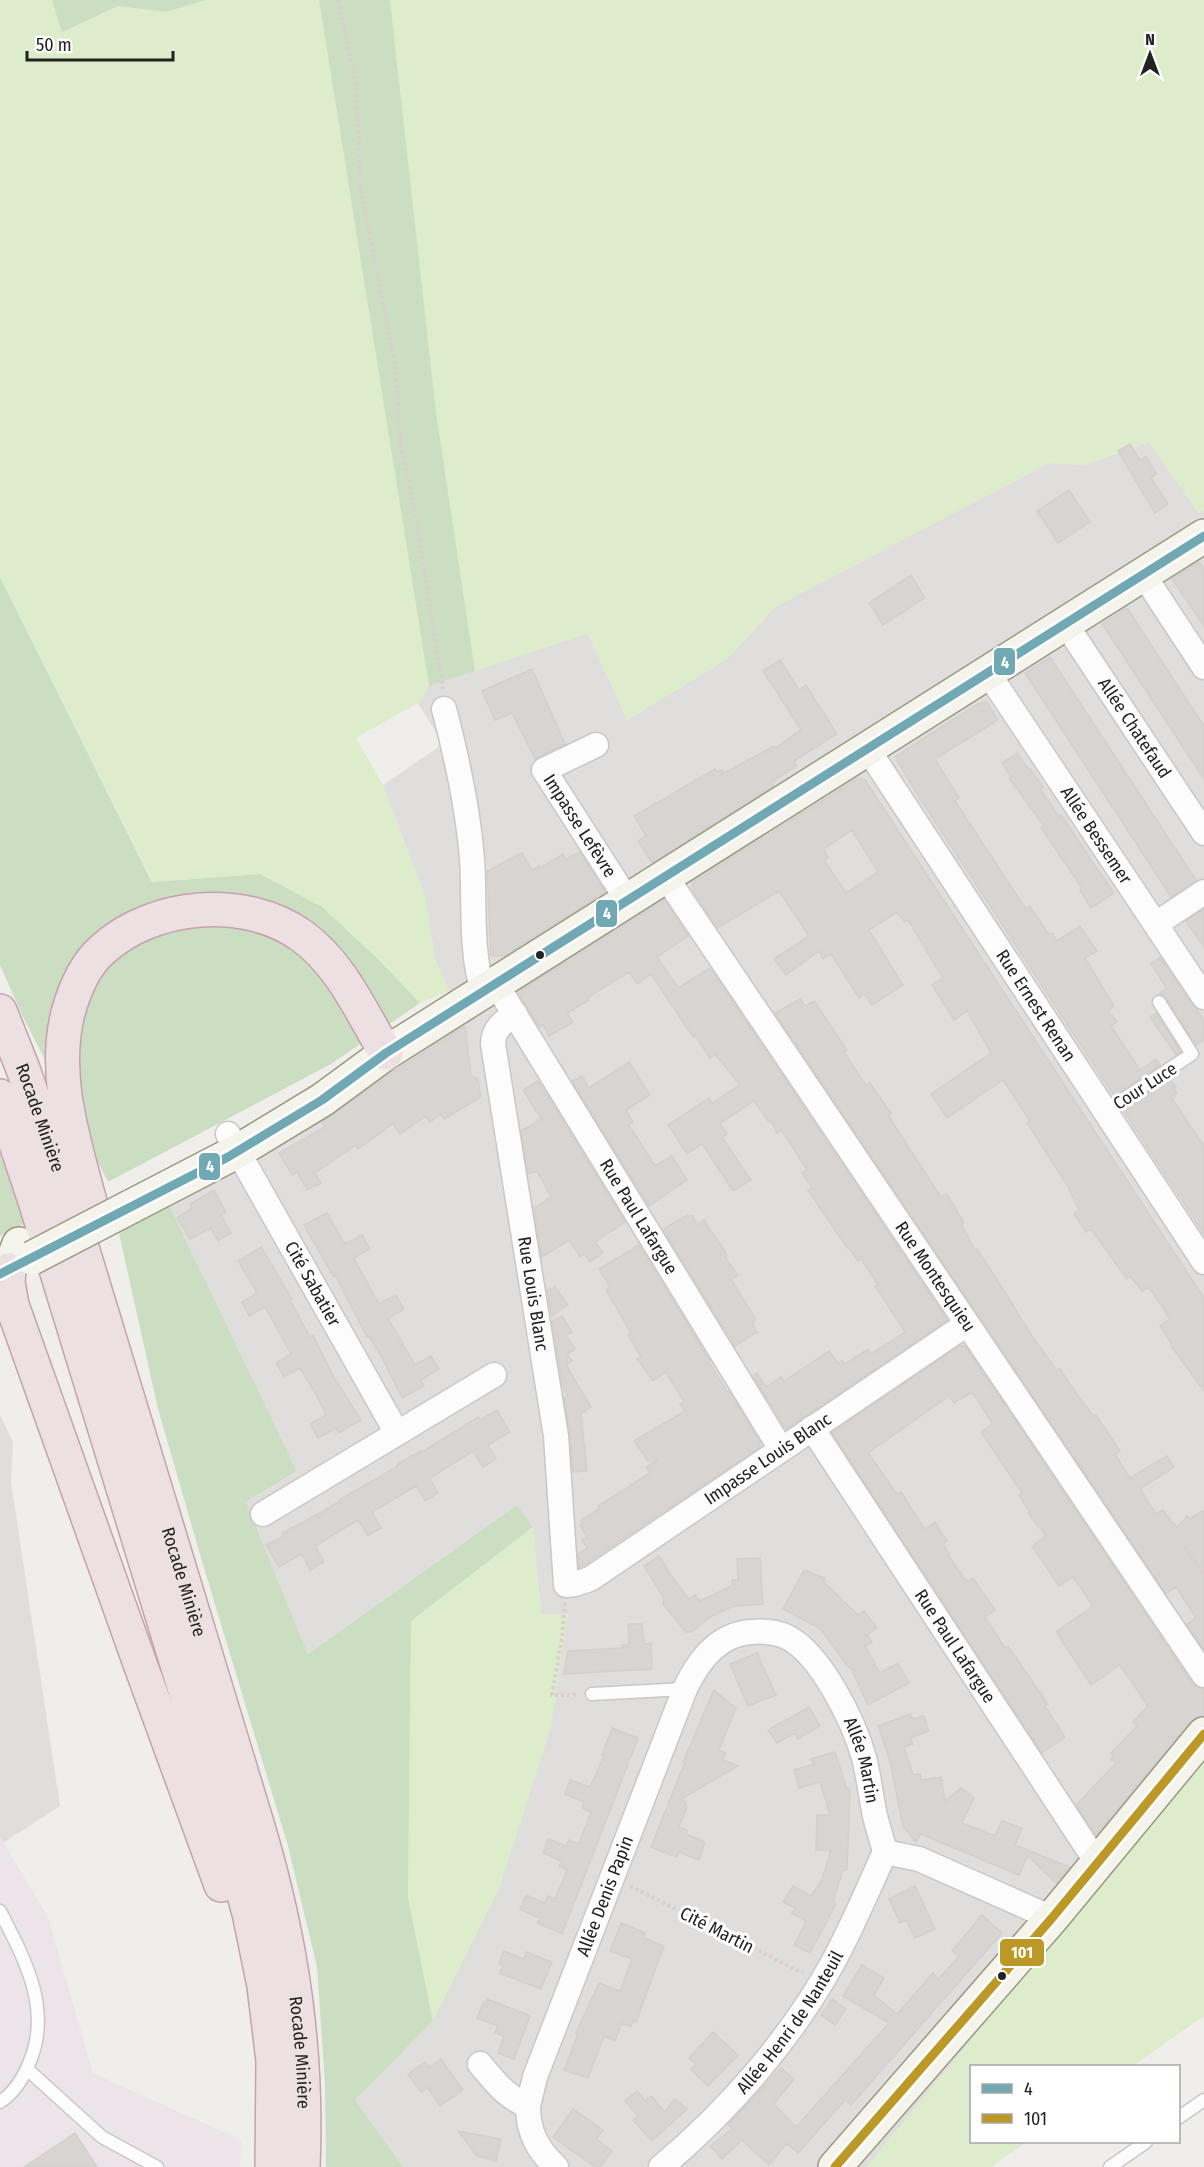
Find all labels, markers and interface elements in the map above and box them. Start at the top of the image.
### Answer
scale bar [27,24,172,62]
north arrow [1120,24,1180,84]
text: N [1145,30,1155,49]
text: 50 m [36,34,72,56]
line badge: 4 [993,647,1016,676]
text: 4 [1001,653,1009,672]
street label: Allée Chatefaud [1093,674,1176,782]
street label: Impasse Lefèvre [539,770,621,882]
street label: Allée Bessemer [1056,782,1137,889]
line badge: 4 [595,899,618,928]
text: 4 [603,904,611,923]
street label: Rue Ernest Renan [991,945,1081,1066]
unlabelled marker [534,949,546,961]
street label: Cour Luce [1109,1057,1181,1115]
street label: Rocade Minière [11,1060,69,1175]
line badge: 4 [198,1152,221,1181]
street label: Rue Paul Lafargue [595,1155,682,1279]
text: 4 [206,1157,214,1176]
street label: Rue Montesquieu [890,1217,980,1336]
street label: Rue Louis Blanc [513,1235,553,1353]
street label: Cité Sabatier [280,1237,346,1331]
street label: Impasse Louis Blanc [700,1408,836,1509]
street label: Rocade Minière [157,1525,211,1639]
street label: Rue Paul Lafargue [910,1585,1000,1707]
street label: Allée Martin [839,1714,883,1805]
street label: Allée Denis Papin [572,1833,638,1959]
street label: Cité Martin [676,1902,758,1958]
line badge: 101 [999,1938,1045,1967]
text: 101 [1011,1943,1033,1962]
street label: Allée Henri de Nanteuil [732,1947,848,2098]
unlabelled marker [996,1970,1008,1982]
street label: Rocade Minière [284,1995,315,2109]
legend [970,2065,1180,2143]
text: 4 [1024,2078,1033,2100]
text: 101 [1024,2108,1047,2130]

